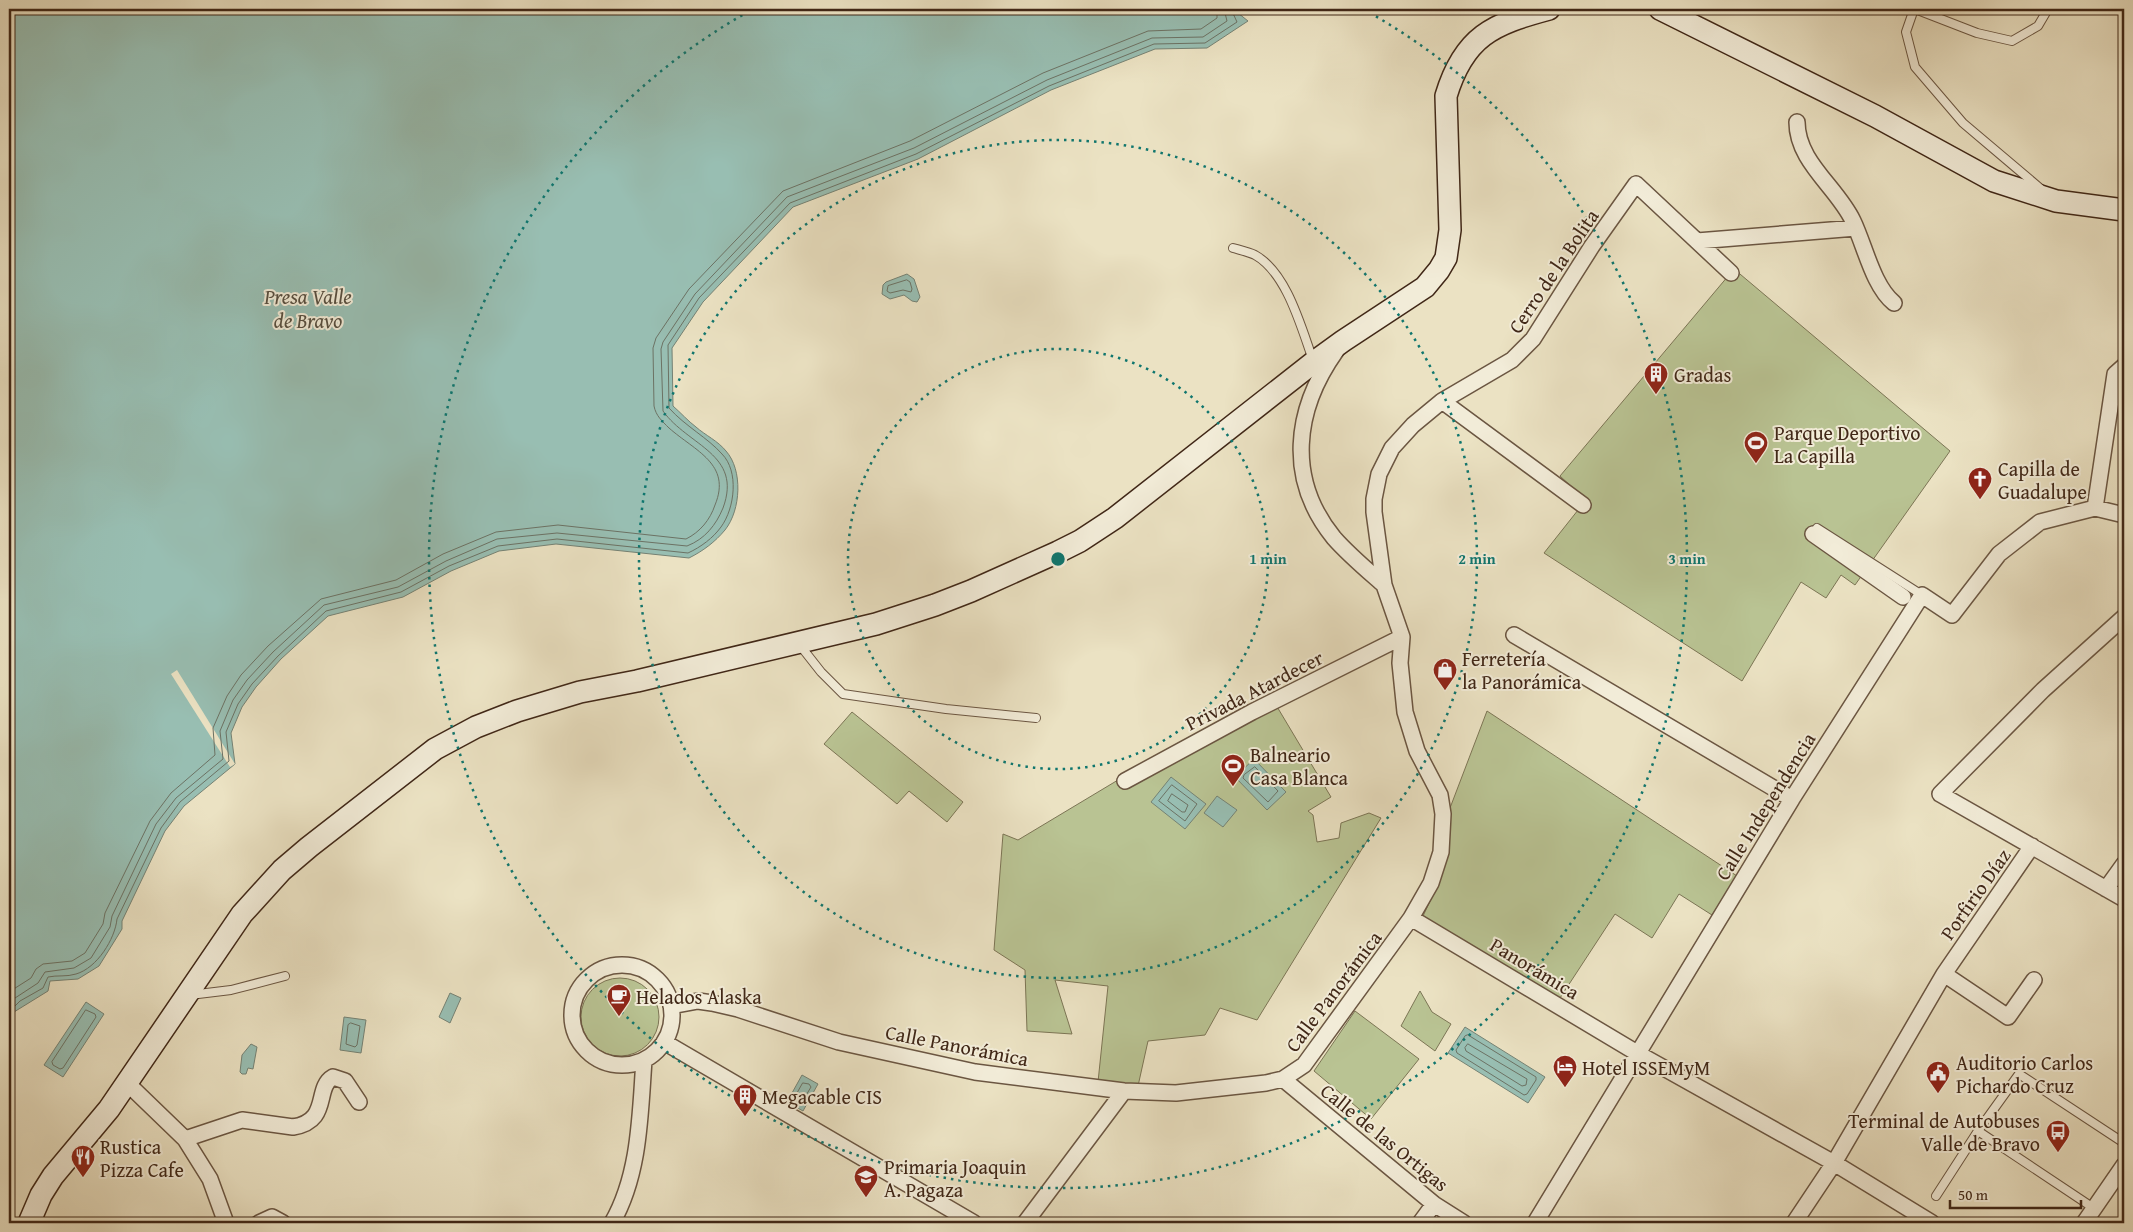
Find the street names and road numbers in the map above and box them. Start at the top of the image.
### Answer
street label: Cerro de la Bolita [1501,203,1606,339]
street label: Privada Atardecer [1180,643,1328,737]
street label: Calle Independencia [1708,726,1822,886]
street label: Porfirio Díaz [1933,842,2017,946]
street label: Calle Panorámica [1278,924,1389,1058]
street label: Panorámica [1485,930,1586,1006]
street label: Calle Panorámica [883,1017,1031,1073]
street label: Calle de las Ortigas [1315,1076,1455,1198]

